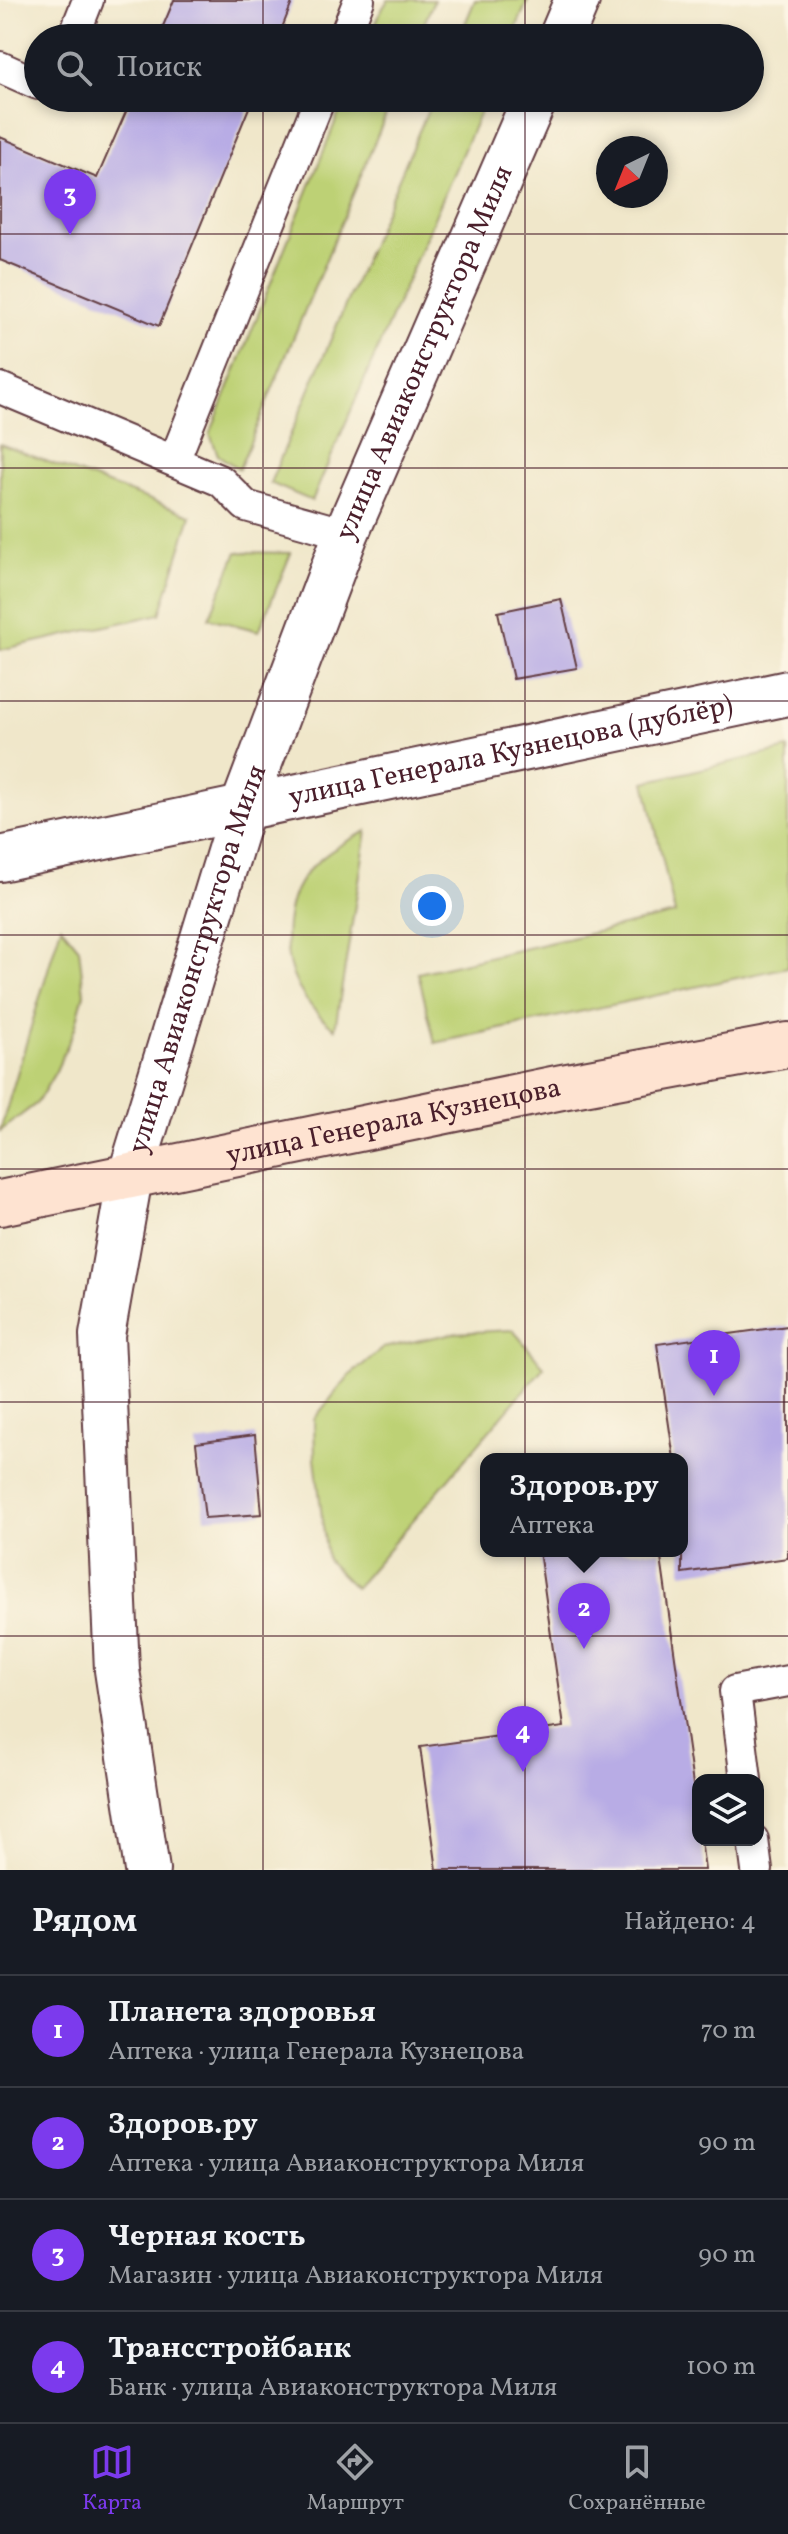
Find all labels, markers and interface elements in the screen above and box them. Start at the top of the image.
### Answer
search box [24,24,764,112]
icon: search [52,46,96,90]
text: Поиск [116,47,202,89]
north arrow [596,136,668,208]
street label: улица Авиаконструктора Миля [326,159,523,547]
pin: 3 [44,169,96,235]
street label: улица Генерала Кузнецова (дублёр) [285,686,736,817]
street label: улица Авиаконструктора Миля [119,759,277,1158]
your location [412,886,452,926]
street label: улица Генерала Кузнецова [223,1068,565,1175]
pin: 1 [688,1330,740,1396]
popup [480,1453,688,1557]
text: Здоров.ру [509,1466,659,1508]
text: Аптека [509,1508,595,1544]
pin: 2 [558,1583,610,1649]
pin: 4 [497,1706,549,1772]
map controls [692,1774,764,1846]
button: layers [692,1774,764,1846]
text: Рядом [32,1899,137,1946]
text: Найдено: 4 [624,1904,756,1940]
text: Планета здоровья [108,1992,376,2034]
text: 1 [53,2013,63,2049]
text: 70 m [701,2013,756,2049]
text: Аптека · улица Генерала Кузнецова [108,2034,525,2070]
text: Здоров.ру [108,2104,258,2146]
text: 2 [51,2125,65,2161]
text: 90 m [698,2125,756,2161]
text: Аптека · улица Авиаконструктора Миля [108,2146,584,2182]
text: Черная кость [108,2216,306,2258]
text: 3 [51,2237,65,2273]
text: 90 m [698,2237,756,2273]
text: Магазин · улица Авиаконструктора Миля [108,2258,603,2294]
text: Трансстройбанк [108,2328,351,2370]
text: 4 [50,2349,66,2385]
text: 100 m [686,2349,756,2385]
text: Банк · улица Авиаконструктора Миля [108,2370,557,2406]
tab: Карта [82,2440,142,2519]
tab: Маршрут [307,2440,404,2519]
tab: Сохранённые [568,2440,706,2519]

